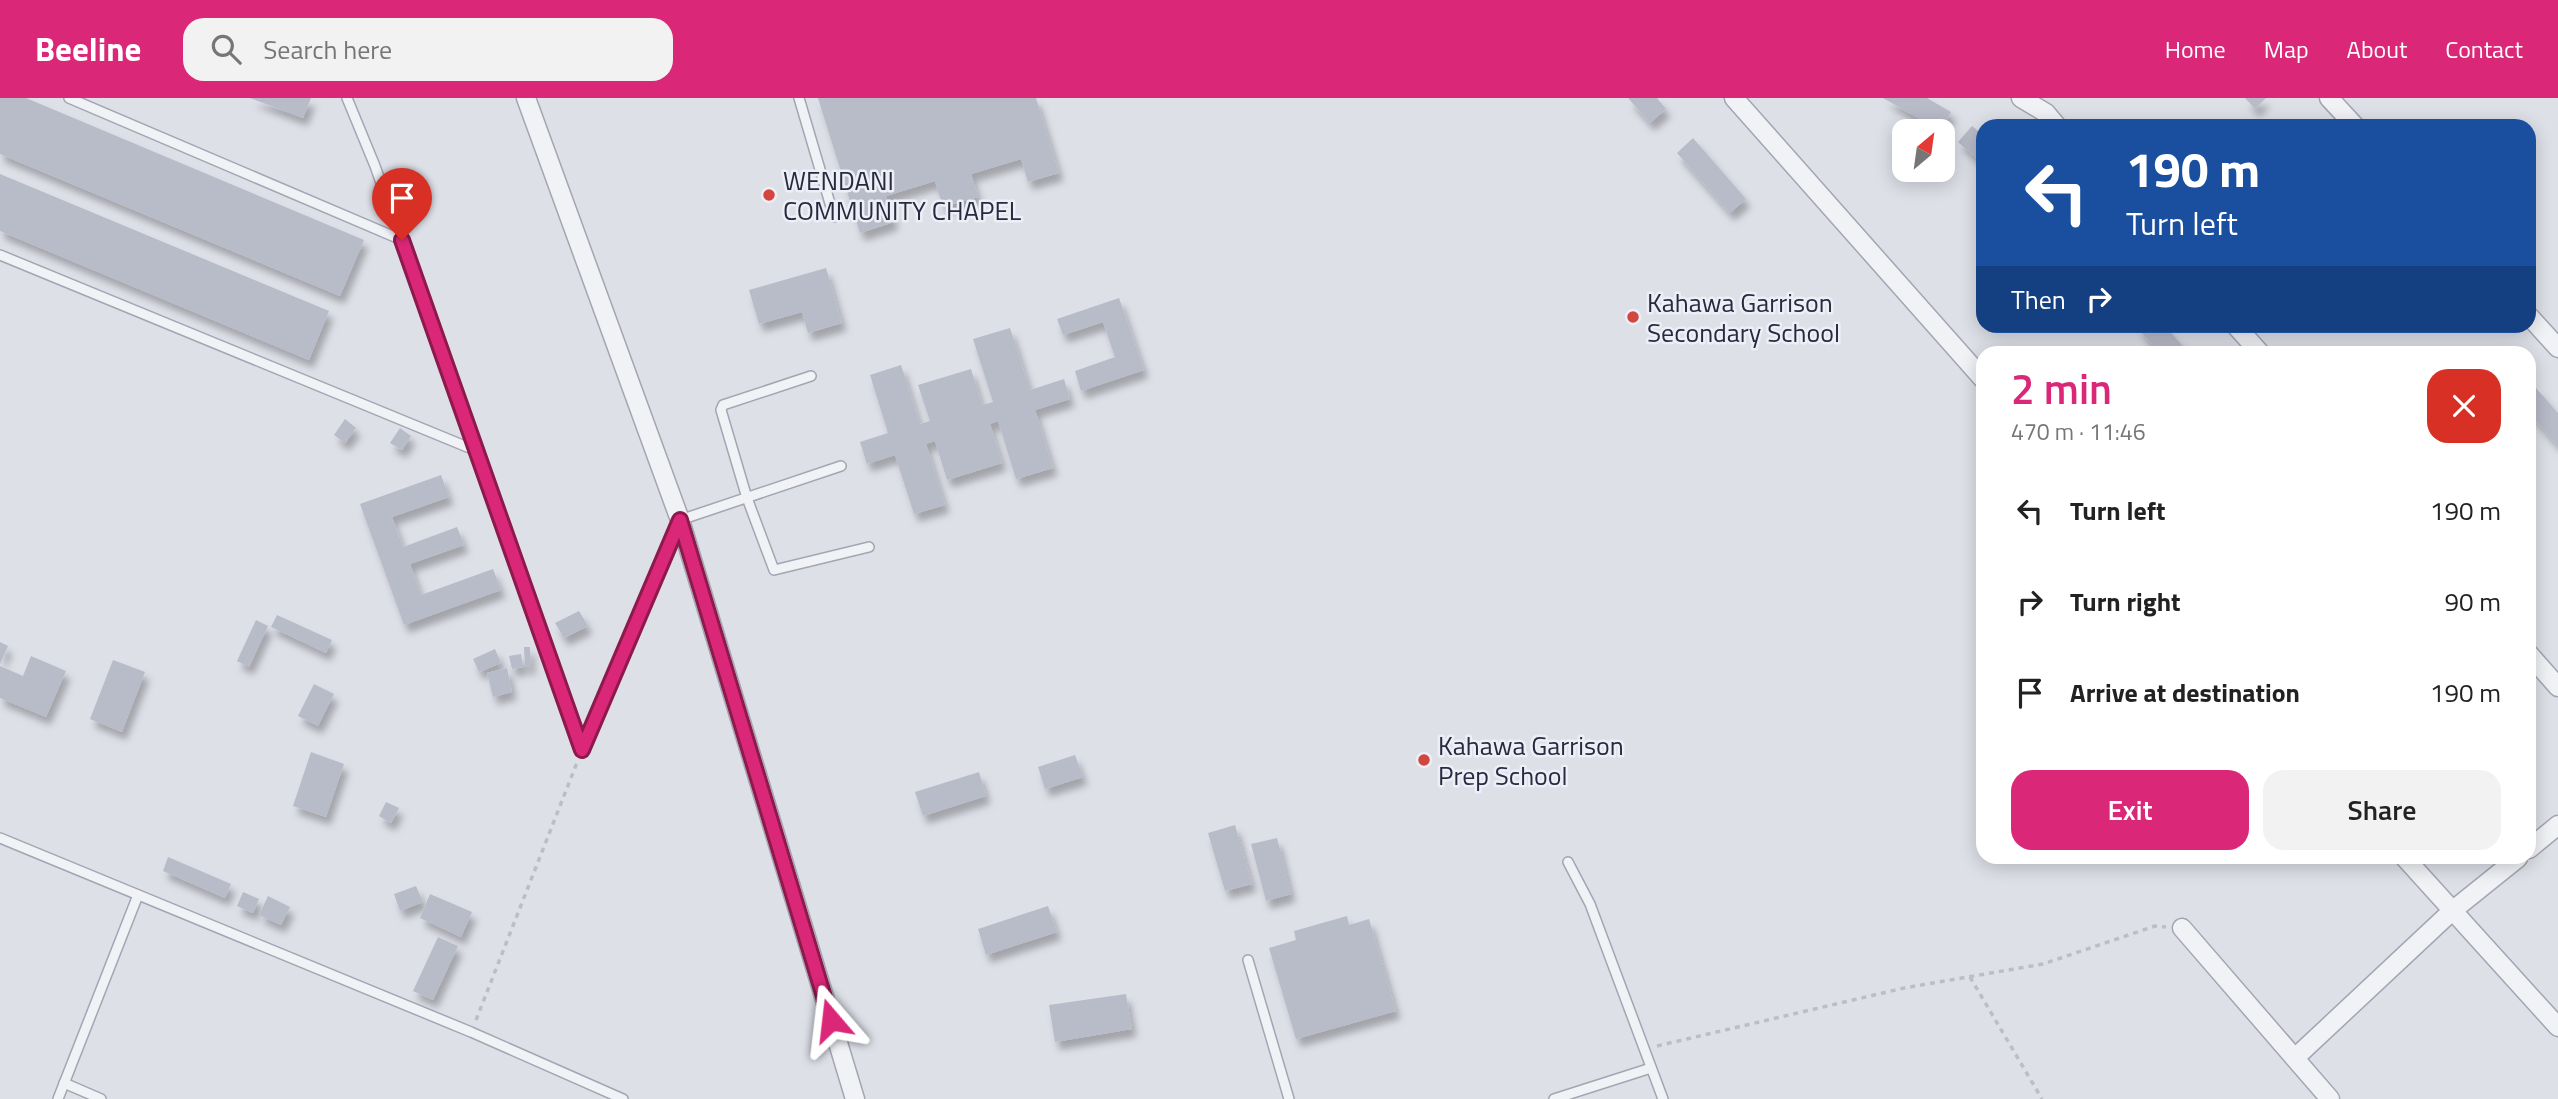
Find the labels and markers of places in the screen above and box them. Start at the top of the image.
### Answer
place label: WENDANI COMMUNITY CHAPEL [783,161,1022,230]
pin [372,168,432,240]
marker: WENDANI COMMUNITY CHAPEL [761,187,777,203]
place label: Kahawa Garrison Secondary School [1647,283,1840,352]
marker: Kahawa Garrison Secondary School [1625,309,1641,325]
place label: Kahawa Garrison Prep School [1438,726,1624,795]
marker: Kahawa Garrison Prep School [1416,752,1432,768]

